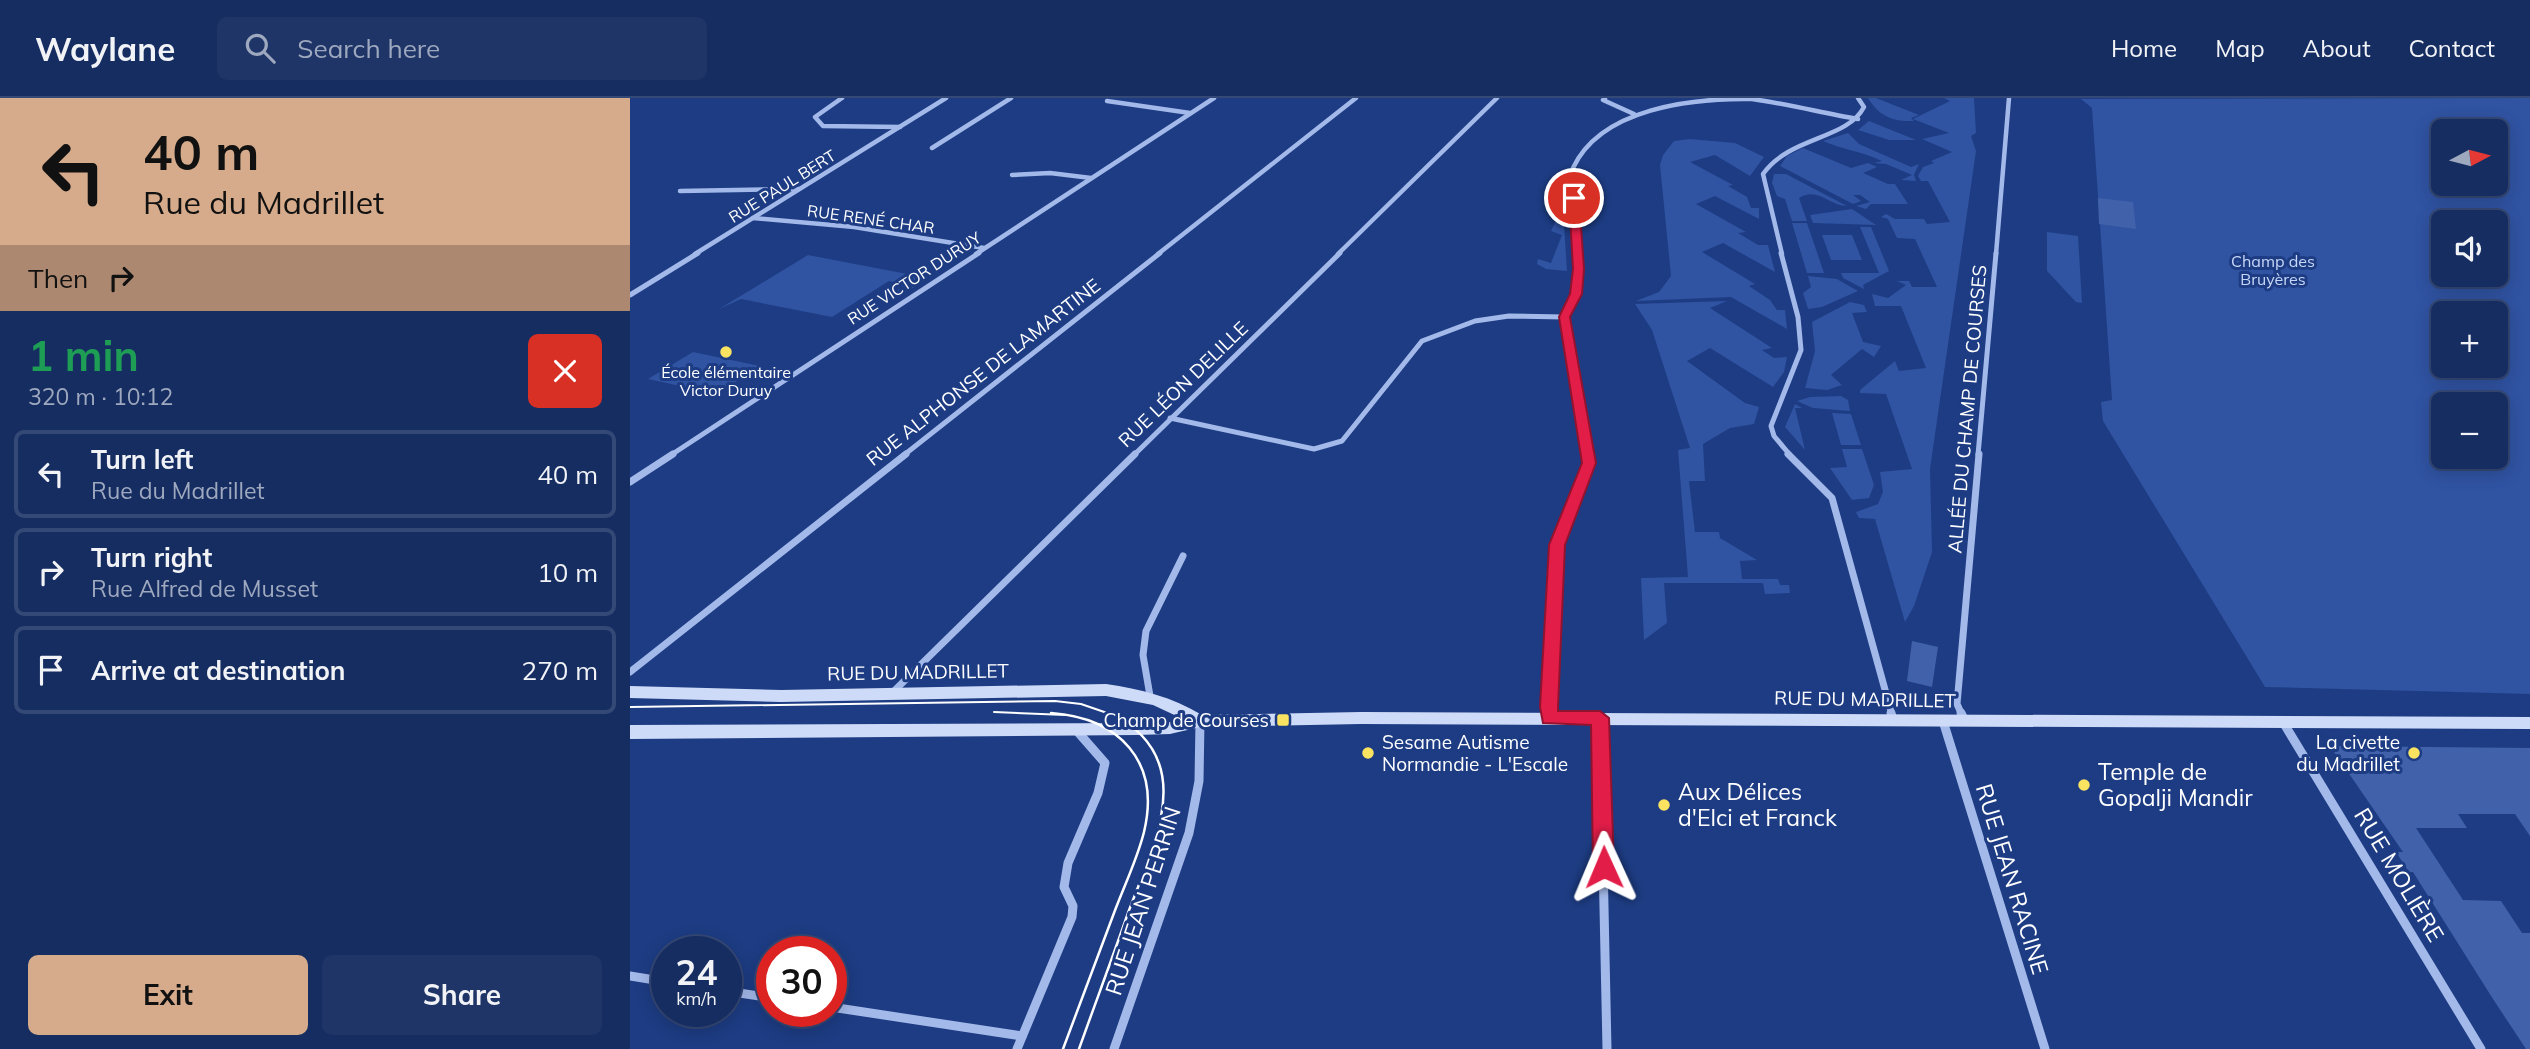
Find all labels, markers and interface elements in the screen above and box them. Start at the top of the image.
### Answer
search box [217,17,707,80]
text: Waylane [35,28,175,69]
icon: search [241,29,279,67]
text: Search here [297,32,440,65]
text: Home [2111,33,2177,63]
text: Map [2215,33,2265,63]
text: About [2303,33,2371,63]
text: Contact [2409,33,2495,63]
north arrow [2431,119,2508,196]
map controls [2431,119,2508,469]
text: 40 m [143,121,259,182]
icon: left [28,126,119,217]
street label: RUE PAUL BERT [725,145,840,227]
pin [1544,168,1604,228]
icon: arrive [1555,179,1593,217]
text: Rue du Madrillet [143,182,384,222]
street label: RUE RENÉ CHAR [806,200,936,238]
button: sound [2431,210,2508,287]
street label: RUE VICTOR DURUY [844,227,985,329]
park label: Champ des Bruyères [2231,251,2315,289]
icon: right [102,259,140,297]
text: Then [28,262,88,295]
street label: ALLÉE DU CHAMP DE COURSES [1942,264,1992,554]
street label: RUE ALPHONSE DE LAMARTINE [861,273,1105,471]
button: + [2431,301,2508,378]
street label: RUE LÉON DELILLE [1113,316,1253,452]
text: 1 min [28,329,139,382]
button: close [528,334,602,408]
marker: École élémentaire Victor Duruy [718,344,734,360]
place label: École élémentaire Victor Duruy [661,362,791,400]
text: 320 m · 10:12 [28,382,173,411]
button: − [2431,392,2508,469]
text: Turn left [91,443,193,476]
icon: left [32,455,70,493]
text: 40 m [537,458,598,491]
text: Rue du Madrillet [91,476,264,505]
text: Turn right [91,541,212,574]
icon: right [32,553,70,591]
text: 10 m [537,556,598,589]
text: Rue Alfred de Musset [91,574,318,603]
icon: arrive [32,651,70,689]
text: Arrive at destination [91,654,346,687]
text: 270 m [522,654,598,687]
street label: RUE DU MADRILLET [827,658,1010,686]
street label: RUE DU MADRILLET [1774,685,1957,713]
place label: Champ de Courses [1104,708,1269,732]
marker: Champ de Courses [1275,712,1291,728]
place label: Sesame Autisme Normandie - L'Escale [1382,730,1568,776]
place label: La civette du Madrillet [2296,730,2400,776]
marker: Sesame Autisme Normandie - L'Escale [1360,745,1376,761]
marker: La civette du Madrillet [2406,745,2422,761]
place label: Temple de Gopalji Mandir [2098,757,2253,812]
place label: Aux Délices d'Elci et Franck [1678,777,1838,832]
marker: Temple de Gopalji Mandir [2076,777,2092,793]
street label: RUE JEAN RACINE [1970,780,2055,978]
marker: Aux Délices d'Elci et Franck [1656,797,1672,813]
street label: RUE MOLIÈRE [2348,802,2451,947]
street label: RUE JEAN PERRIN [1098,803,1187,999]
position arrow [1567,830,1641,904]
speed limit sign: 30 [756,936,847,1027]
text: 24 [675,950,718,994]
button: Exit [28,955,308,1035]
button: Share [322,955,602,1035]
text: km/h [676,987,717,1010]

